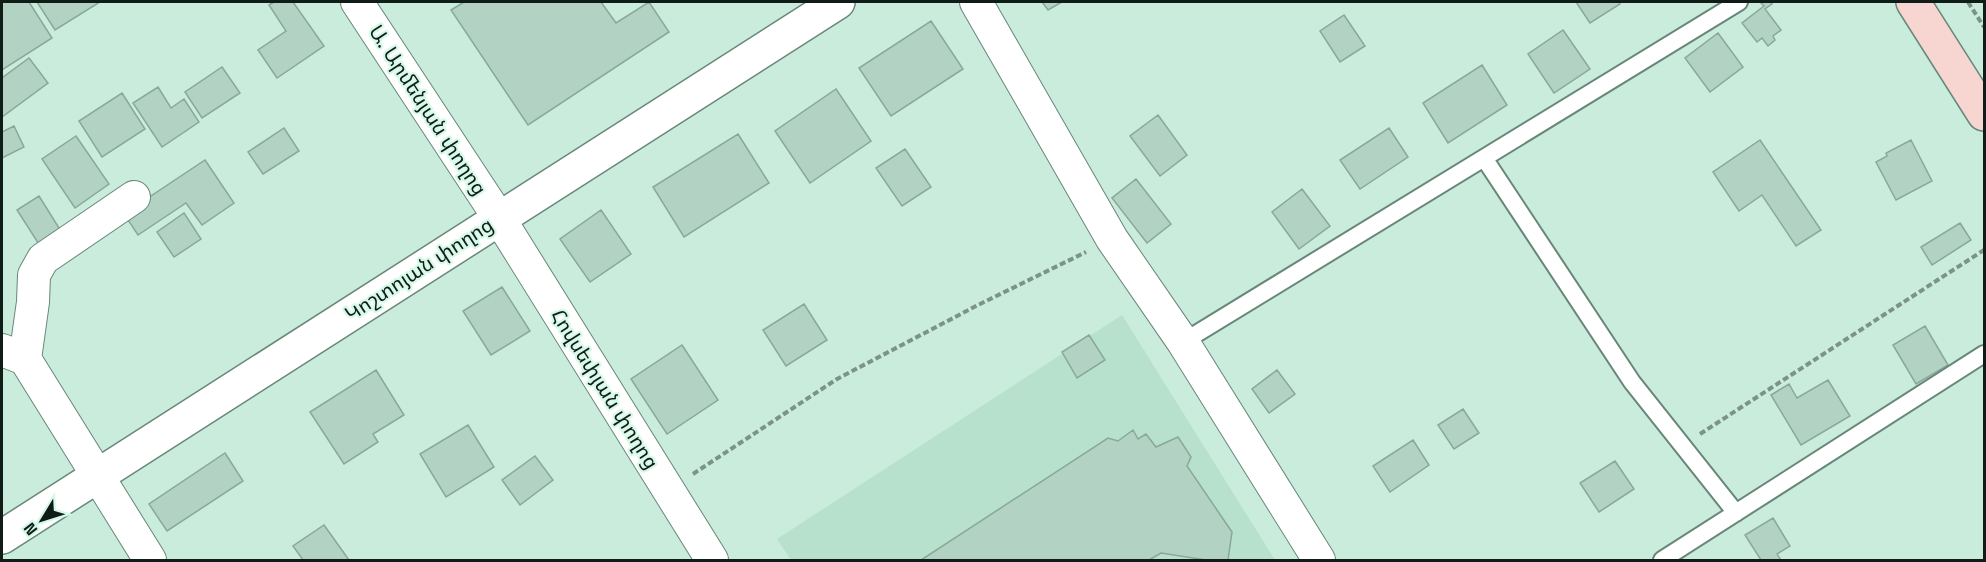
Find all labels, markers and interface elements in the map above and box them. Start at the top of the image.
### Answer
street label: Ա. Արմենյան փողոց [363,20,493,200]
street label: Կոշտոյան փողոց [340,211,498,327]
street label: Հովսեփյան փողոց [545,304,665,474]
north arrow [12,490,72,550]
text: N [19,518,42,540]

